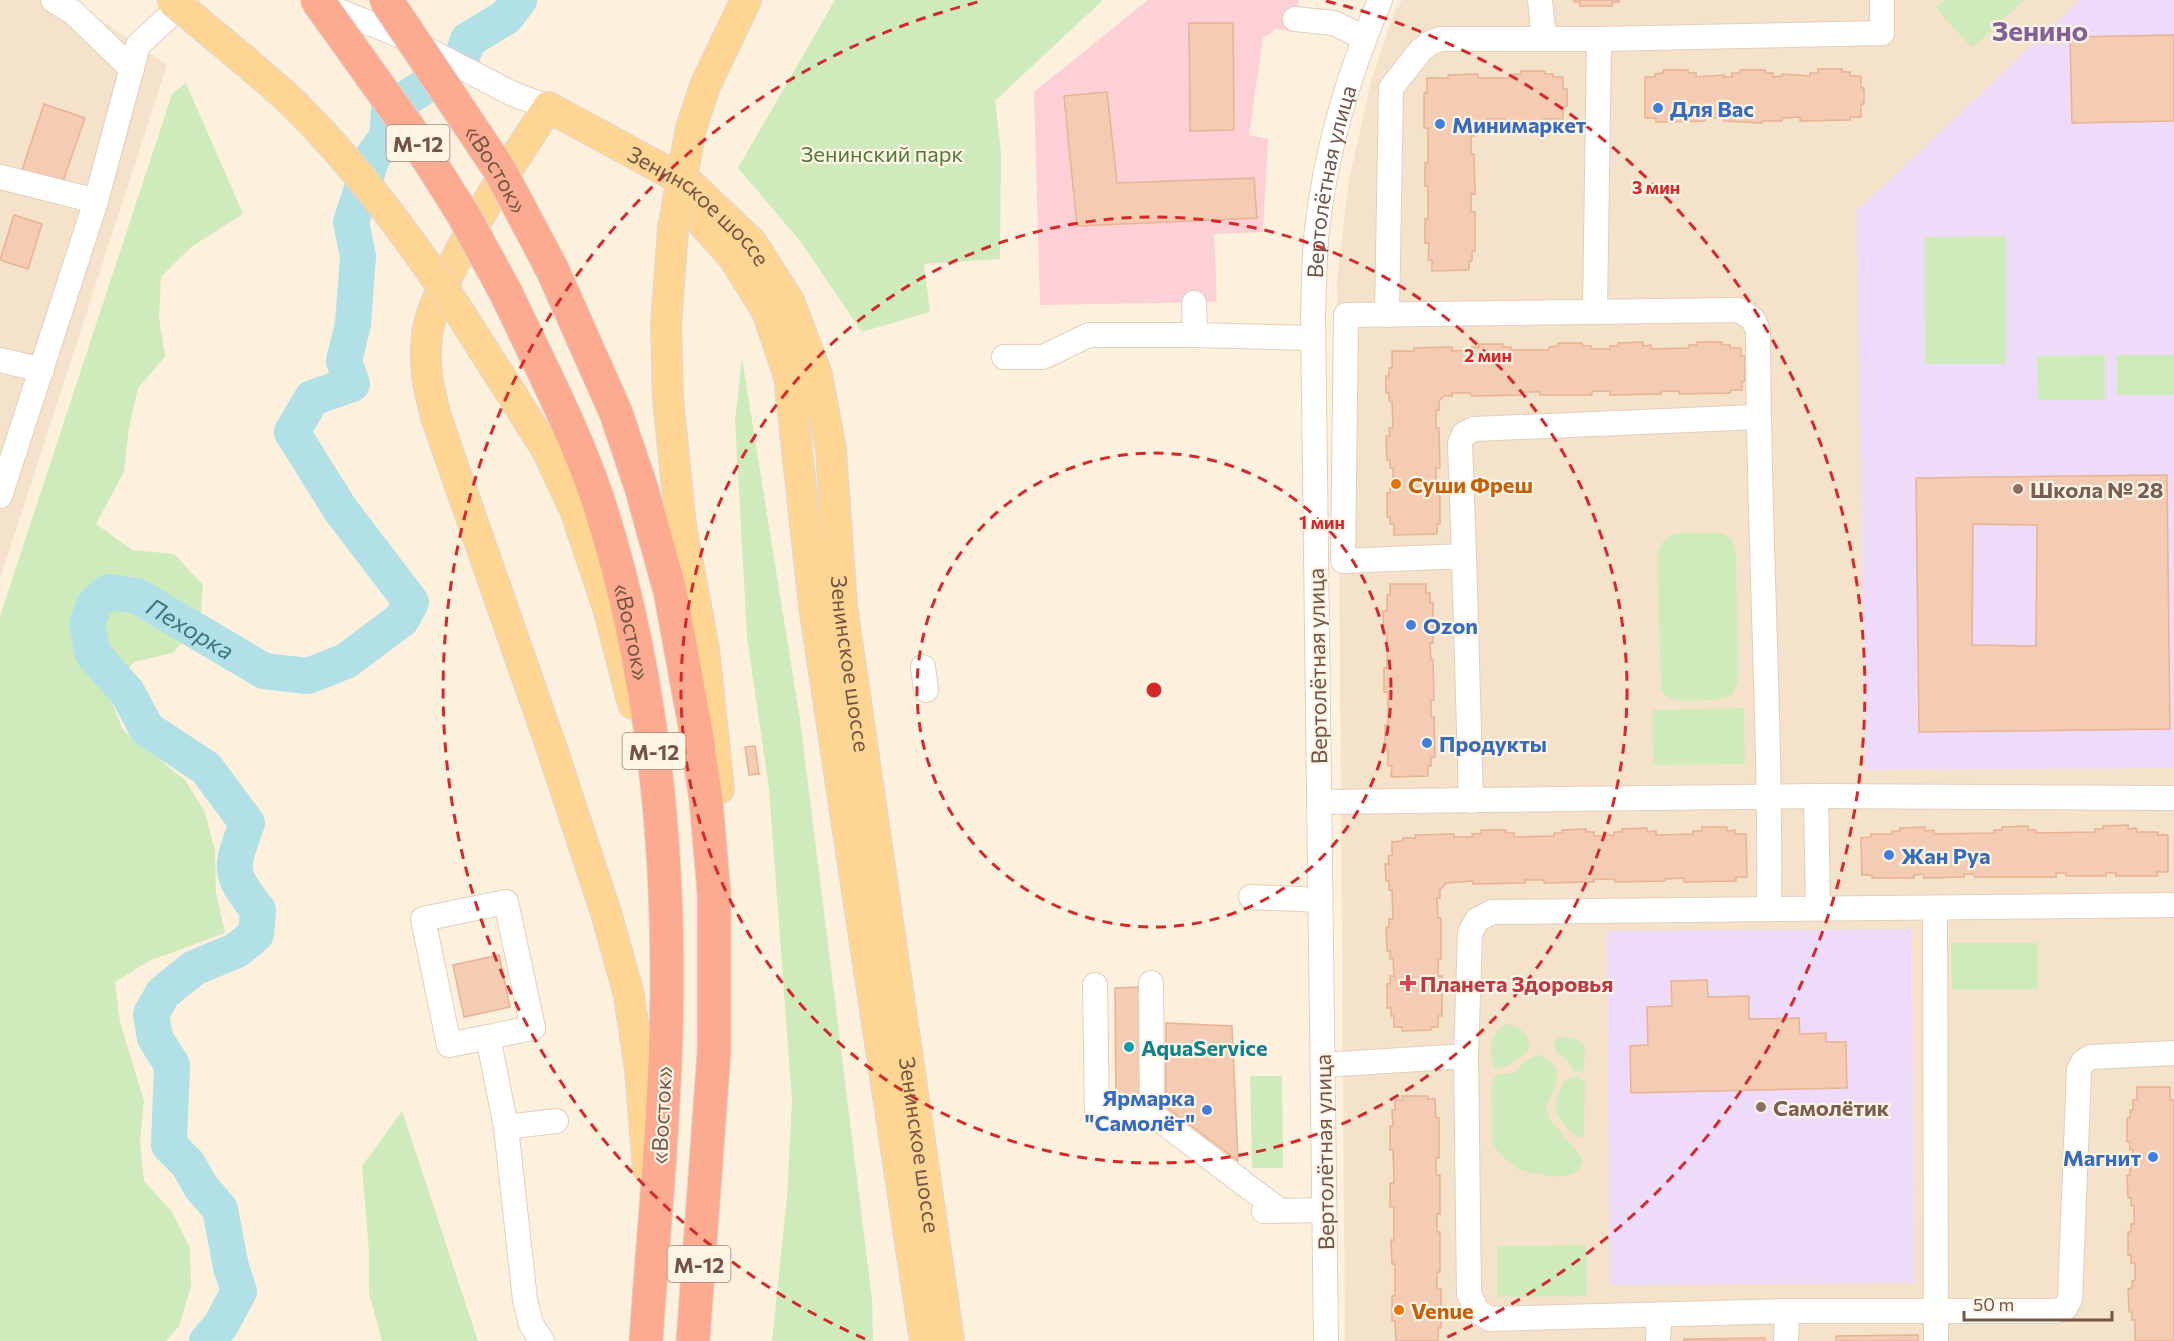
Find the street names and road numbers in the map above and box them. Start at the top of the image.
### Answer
street label: Вертолётная улица [1301,82,1361,279]
street label: «Восток» [460,120,533,218]
road number: М-12 [386,125,450,161]
street label: Зенинское шоссе [623,139,776,270]
street label: Вертолётная улица [1302,568,1332,764]
street label: Зенинское шоссе [826,574,877,754]
street label: «Восток» [609,581,656,682]
road number: М-12 [622,733,686,769]
street label: Вертолётная улица [1309,1054,1339,1250]
street label: Зенинское шоссе [894,1055,947,1235]
street label: «Восток» [645,1065,677,1165]
road number: М-12 [668,1246,730,1282]

